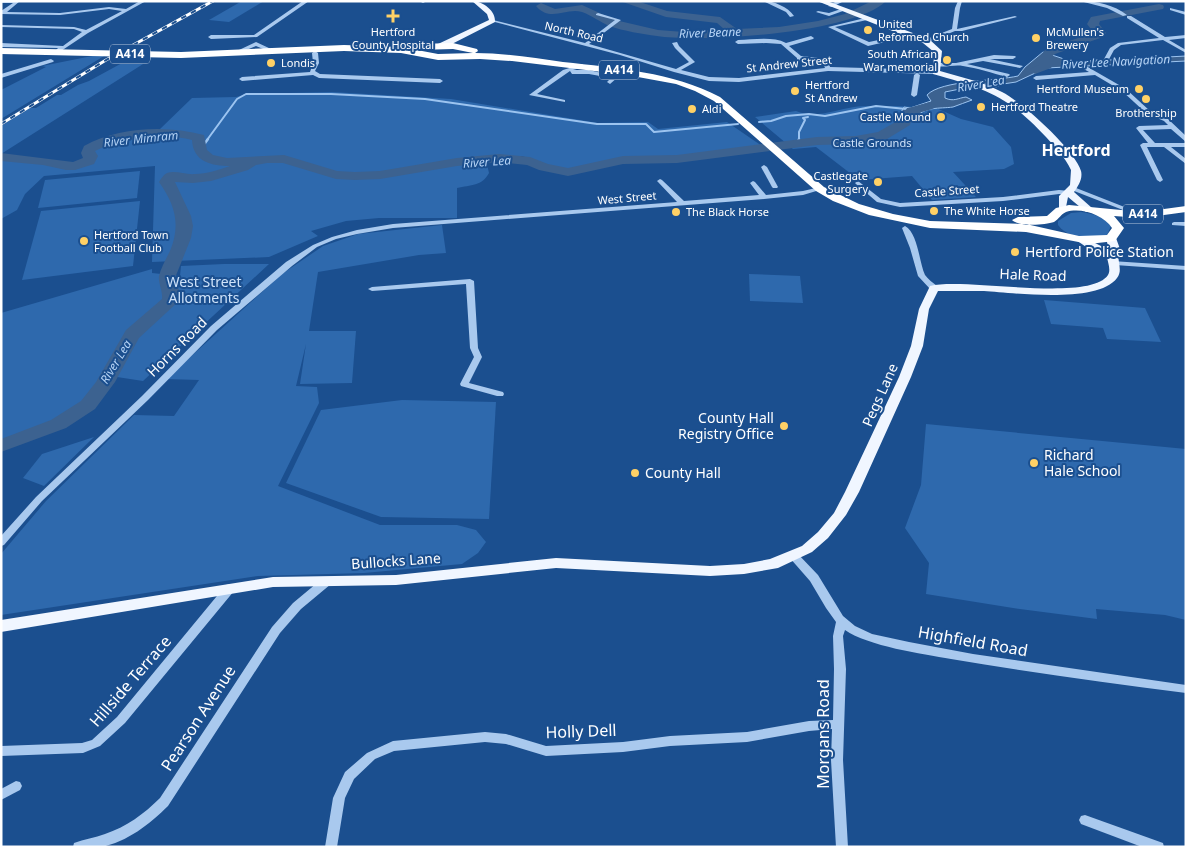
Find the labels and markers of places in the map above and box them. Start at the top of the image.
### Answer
marker: Hertford County Hospital [386,9,400,23]
place label: United Reformed Church [878,16,969,44]
place label: Hertford County Hospital [352,24,434,52]
marker: United Reformed Church [862,24,874,36]
place label: McMullen's Brewery [1046,24,1104,52]
marker: McMullen's Brewery [1030,32,1042,44]
place label: South African War memorial [864,46,937,74]
marker: South African War memorial [941,54,953,66]
place label: Londis [281,55,315,70]
marker: Londis [265,57,277,69]
place label: Hertford St Andrew [805,77,858,105]
place label: Hertford Museum [1036,81,1129,96]
marker: Hertford Museum [1133,83,1145,95]
marker: Hertford St Andrew [789,85,801,97]
marker: Brothership [1140,93,1152,105]
place label: Hertford Theatre [991,99,1078,114]
place label: Aldi [702,101,721,116]
marker: Hertford Theatre [975,101,987,113]
marker: Aldi [686,103,698,115]
place label: Brothership [1115,105,1177,120]
place label: Castle Mound [860,109,931,124]
marker: Castle Mound [935,111,947,123]
place label: Castlegate Surgery [813,168,868,196]
marker: Castlegate Surgery [872,176,884,188]
place label: The White Horse [944,203,1030,218]
place label: The Black Horse [686,204,769,219]
marker: The White Horse [928,205,940,217]
marker: The Black Horse [670,206,682,218]
place label: Hertford Town Football Club [94,227,168,255]
marker: Hertford Town Football Club [78,235,90,247]
place label: Hertford Police Station [1025,242,1174,261]
marker: Hertford Police Station [1009,246,1021,258]
place label: County Hall Registry Office [678,408,774,443]
marker: County Hall Registry Office [778,420,790,432]
place label: Richard Hale School [1044,445,1121,480]
marker: Richard Hale School [1028,457,1040,469]
place label: County Hall [645,463,721,482]
marker: County Hall [629,467,641,479]

